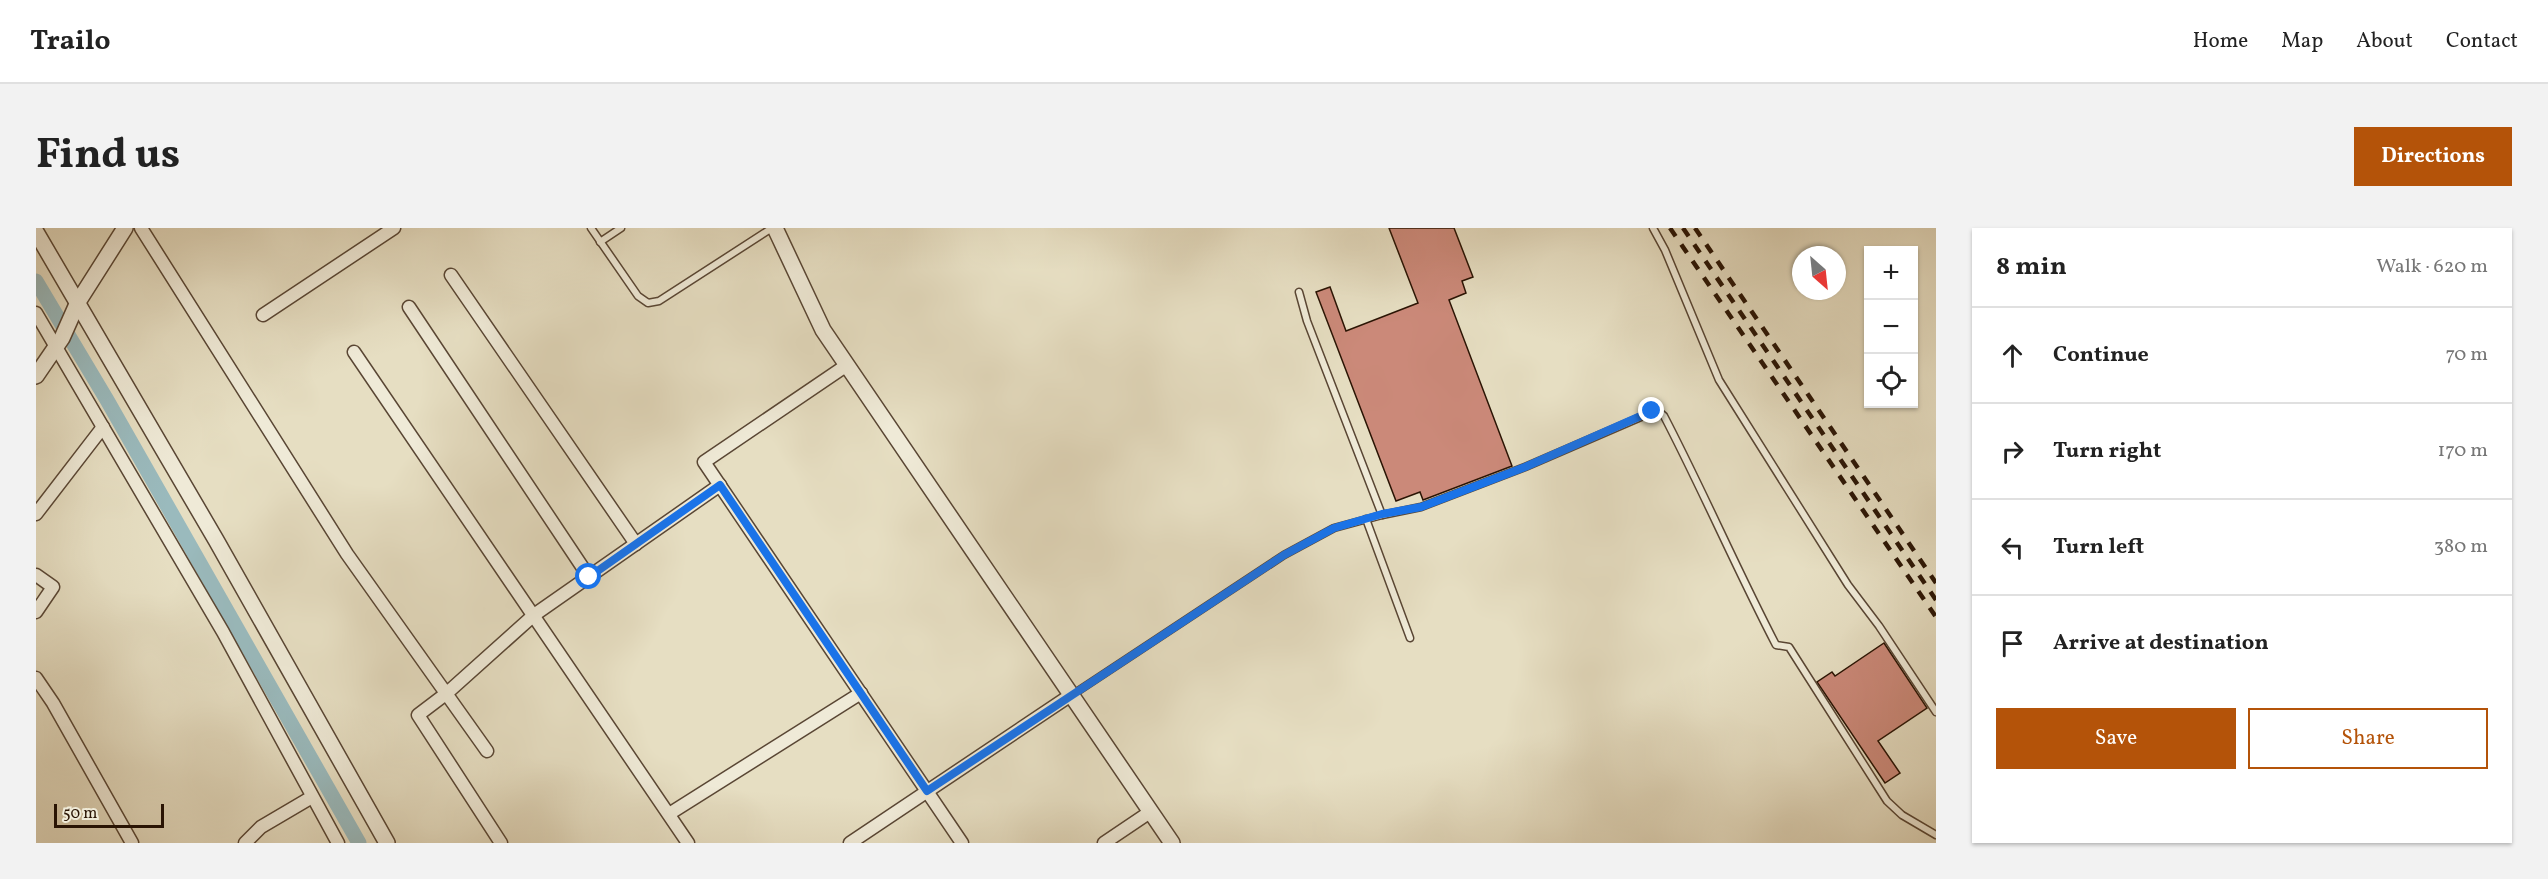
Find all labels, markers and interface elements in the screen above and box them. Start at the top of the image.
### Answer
text: Trailo [30,22,111,61]
text: Home [2193,27,2248,56]
text: Map [2281,27,2323,56]
text: About [2356,27,2413,56]
text: Contact [2446,27,2518,56]
text: Find us [36,127,180,186]
button: Directions [2354,127,2512,186]
north arrow [1792,246,1846,300]
map controls [1864,246,1918,408]
button: + [1864,246,1918,300]
text: 8 min [1996,249,2067,285]
text: Walk · 620 m [2376,253,2488,281]
button: − [1864,300,1918,354]
icon: ahead [1996,339,2029,372]
text: Continue [2053,340,2149,371]
text: 70 m [2445,341,2488,369]
button: locate [1864,354,1918,408]
route end [1638,397,1664,423]
icon: right [1996,435,2029,468]
text: Turn right [2053,436,2161,467]
text: 170 m [2438,437,2488,465]
icon: left [1996,531,2029,564]
text: Turn left [2053,532,2144,563]
text: 380 m [2434,533,2488,561]
route start [575,563,601,589]
icon: arrive [1996,627,2029,660]
text: Arrive at destination [2053,628,2269,659]
button: Save [1996,708,2236,769]
button: Share [2248,708,2488,769]
scale bar [54,801,164,828]
text: 50 m [63,803,97,825]

